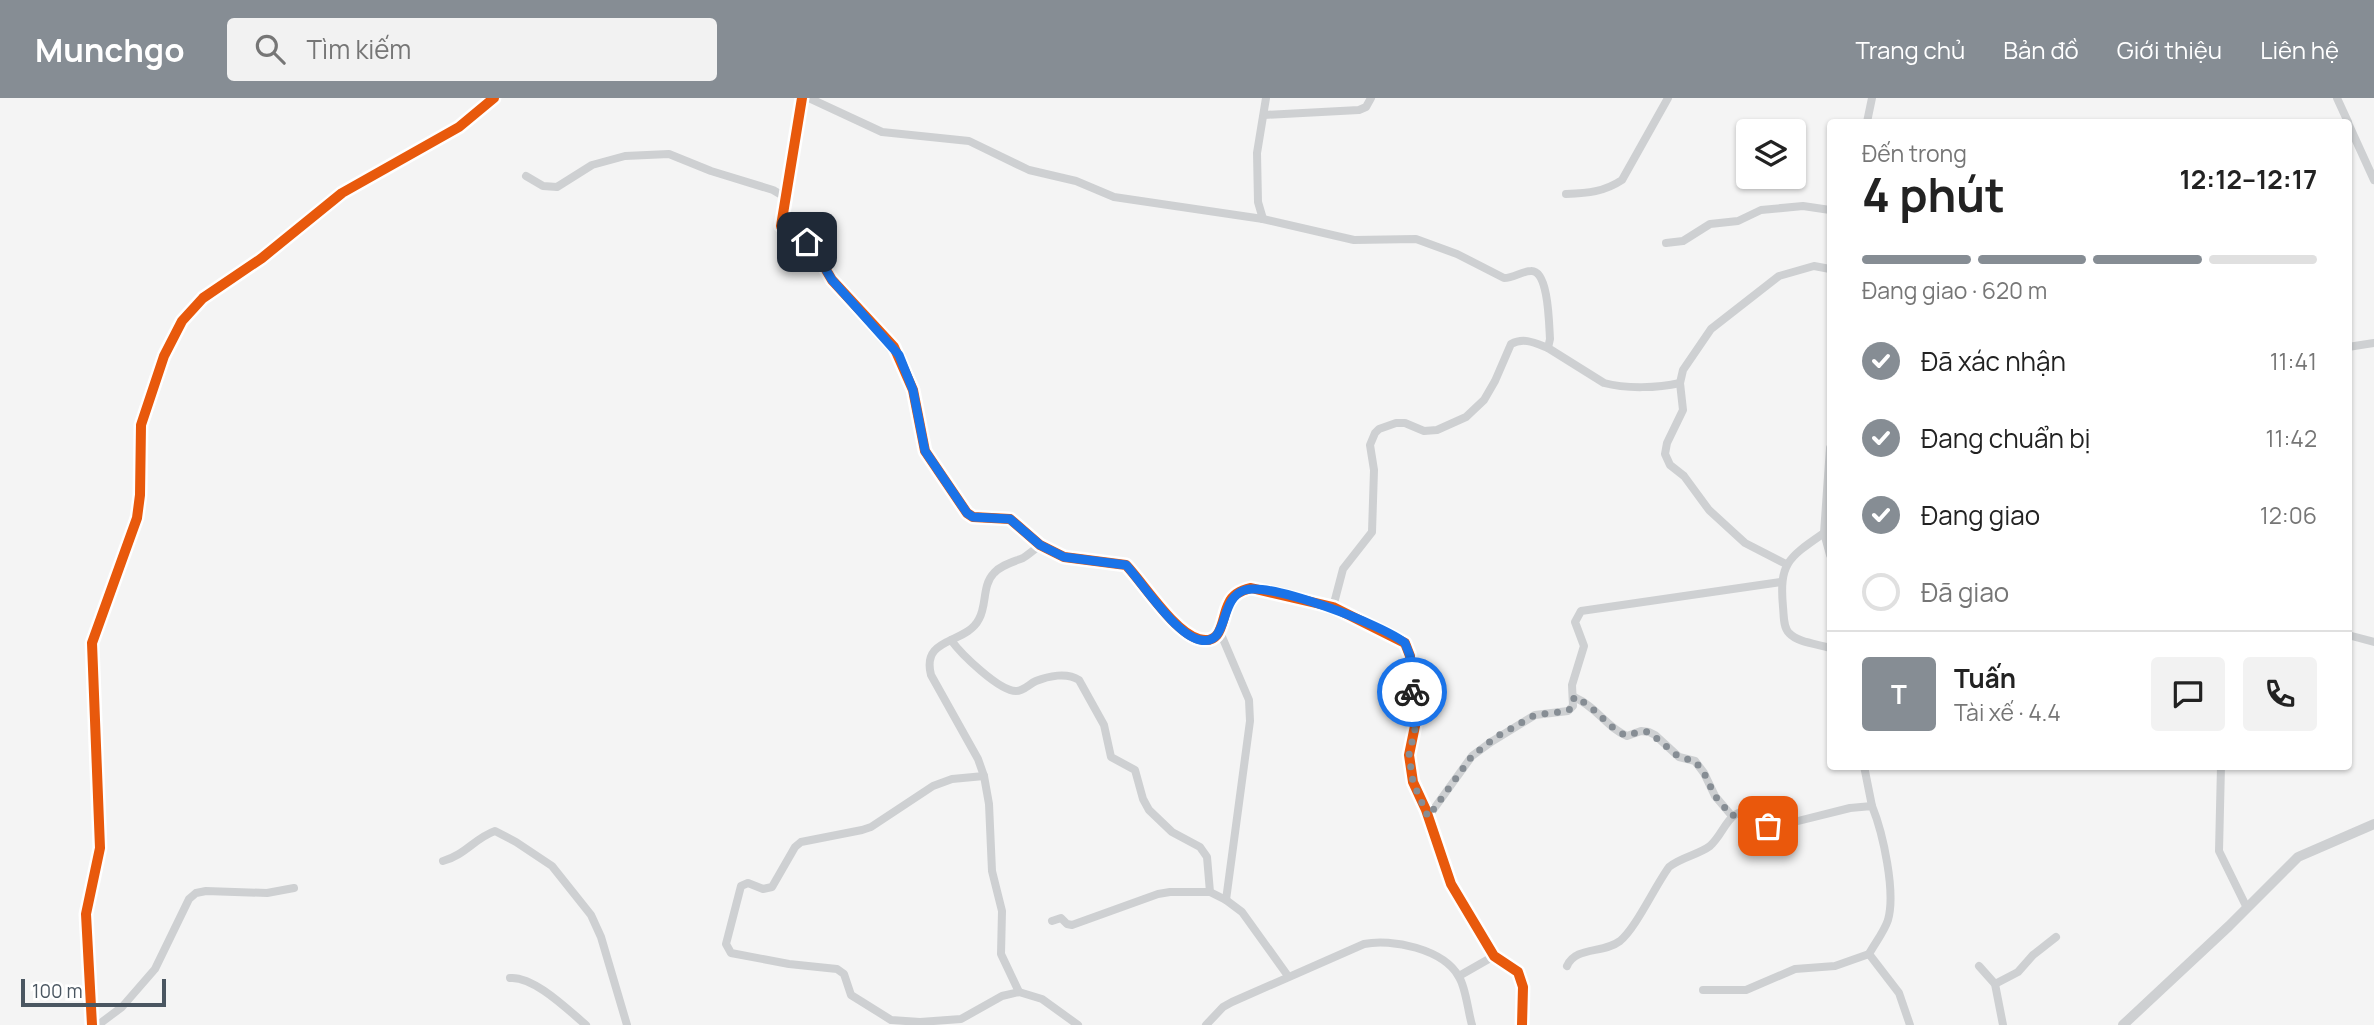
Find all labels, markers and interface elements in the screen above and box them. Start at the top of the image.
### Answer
search box [227,18,717,81]
text: Munchgo [35,27,185,72]
icon: search [251,30,289,68]
text: Tìm kiếm [307,31,411,67]
text: Trang chủ [1856,33,1965,66]
text: Bản đồ [2003,33,2079,66]
text: Giới thiệu [2117,33,2222,66]
text: Liên hệ [2260,33,2339,66]
map controls [1736,119,1806,189]
button: layers [1736,119,1806,189]
text: Đến trong [1862,137,1967,169]
text: 12:12–12:17 [2179,161,2317,197]
text: 4 phút [1862,163,2005,226]
pin [777,212,837,272]
icon: home [788,223,826,261]
text: Đang giao · 620 m [1862,274,2047,306]
icon: check [1862,342,1900,380]
text: Đã xác nhận [1921,343,2066,379]
text: 11:41 [2270,345,2317,377]
icon: check [1862,419,1900,457]
text: Đang chuẩn bị [1921,420,2091,456]
text: 11:42 [2266,422,2317,454]
icon: check [1862,496,1900,534]
text: Đang giao [1921,497,2040,533]
text: 12:06 [2260,499,2317,531]
text: Đã giao [1921,574,2009,610]
courier [1377,657,1447,727]
button: chat [2151,657,2225,731]
button: phone [2243,657,2317,731]
text: Tuấn [1954,660,2016,696]
icon: bike [1393,673,1431,711]
text: T [1891,676,1907,712]
text: Tài xế · 4.4 [1954,696,2061,728]
pin [1738,796,1798,856]
icon: bag [1749,807,1787,845]
scale bar [21,976,166,1008]
text: 100 m [32,978,83,1004]

